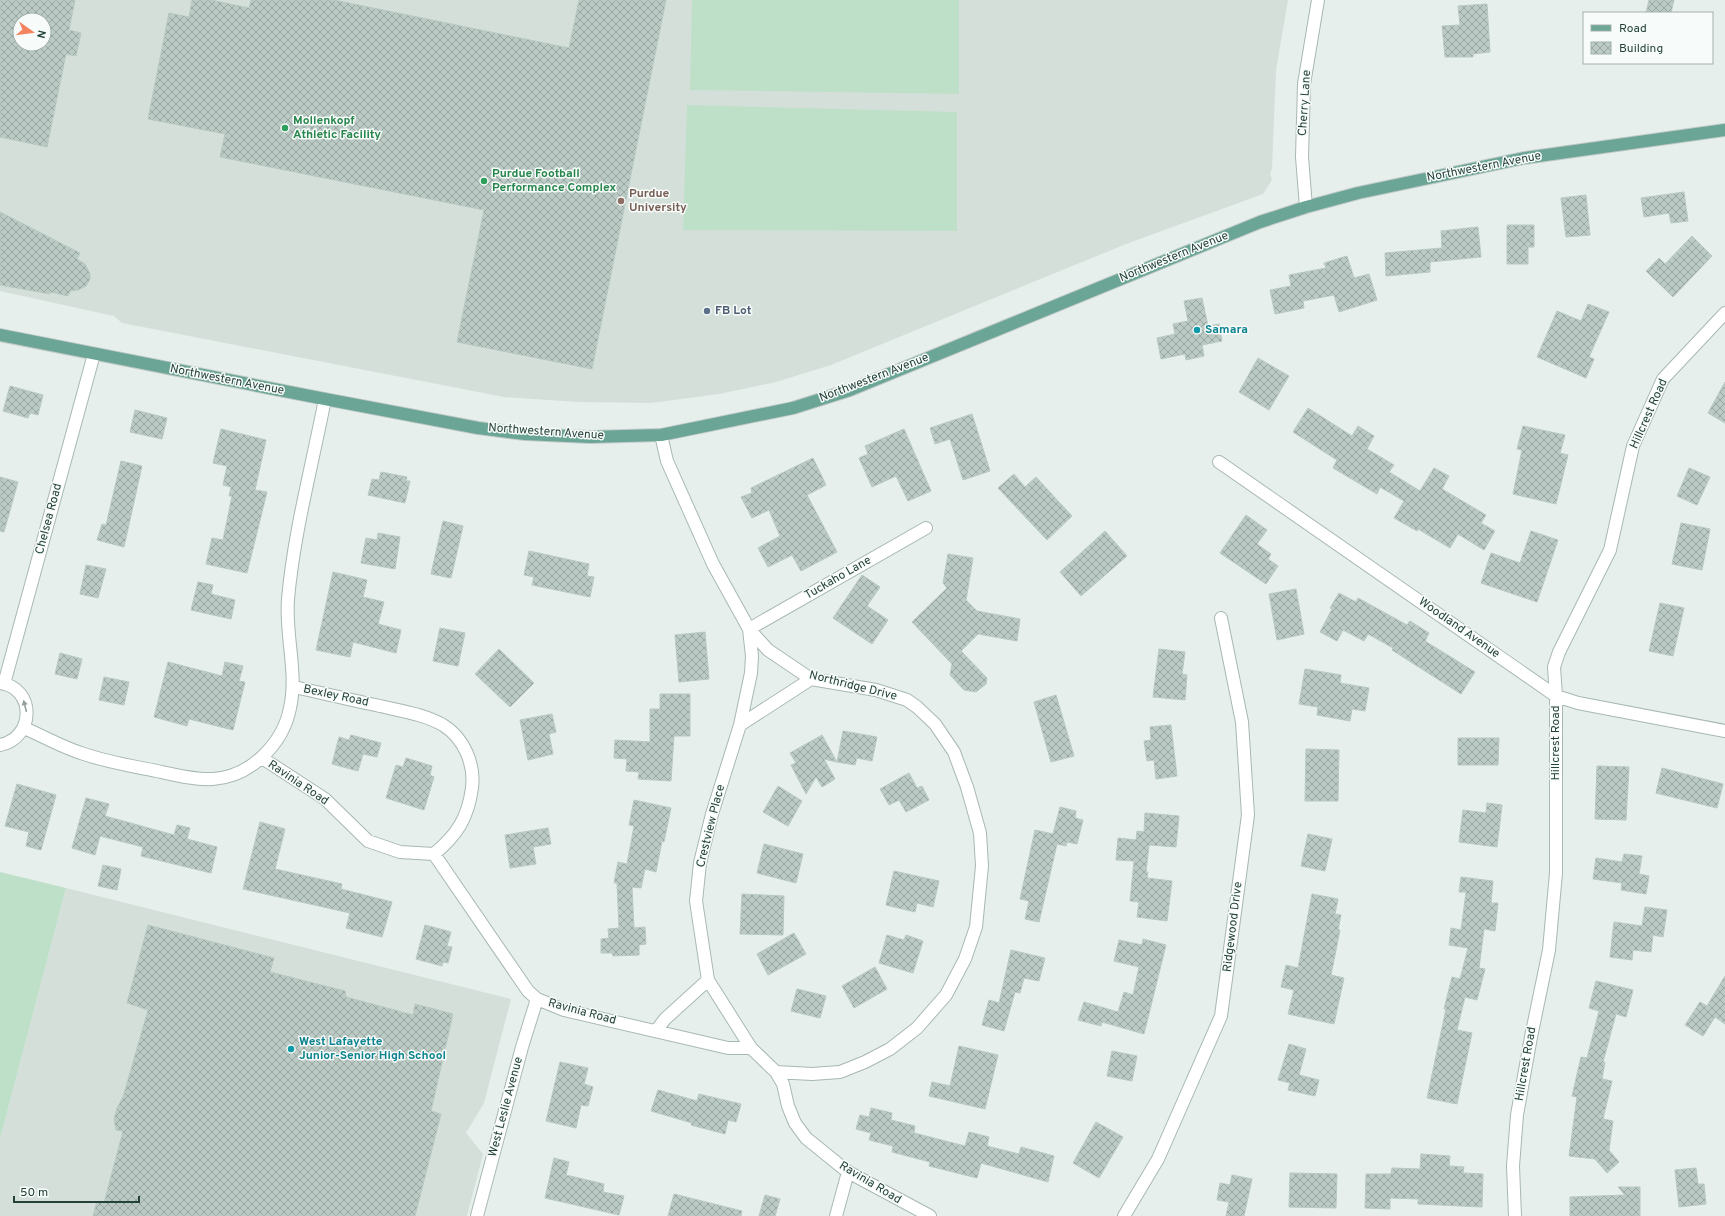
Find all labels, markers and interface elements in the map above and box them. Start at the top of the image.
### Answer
north arrow [12,12,52,52]
legend [1583,12,1713,64]
text: Road [1619,21,1647,37]
text: N [33,29,48,40]
text: Building [1619,41,1663,57]
street label: Cherry Lane [1295,69,1315,137]
place label: Mollenkopf Athletic Facility [293,113,381,143]
marker: Mollenkopf Athletic Facility [280,123,290,133]
street label: Northwestern Avenue [1426,148,1542,186]
place label: Purdue Football Performance Complex [492,166,616,196]
marker: Purdue Football Performance Complex [479,176,489,186]
place label: Purdue University [629,186,687,216]
marker: Purdue University [616,196,626,206]
street label: Northwestern Avenue [1117,228,1231,286]
place label: FB Lot [715,303,752,319]
marker: FB Lot [702,306,712,316]
place label: Samara [1205,322,1248,338]
marker: Samara [1192,325,1202,335]
street label: Northwestern Avenue [817,350,931,406]
street label: Northwestern Avenue [169,361,285,399]
street label: Hillcrest Road [1626,376,1672,452]
street label: Northwestern Avenue [488,420,604,444]
street label: Chelsea Road [32,482,66,556]
street label: Tuckaho Lane [802,552,874,604]
street label: Woodland Avenue [1415,594,1503,662]
street label: Northridge Drive [807,667,899,705]
street label: Bexley Road [302,681,370,711]
one-way arrow [22,700,28,712]
street label: Hillcrest Road [1548,705,1564,781]
street label: Ravinia Road [264,757,332,809]
street label: Crestview Place [693,783,729,869]
street label: Ridgewood Drive [1220,881,1246,973]
street label: Ravinia Road [546,995,618,1029]
street label: Hillcrest Road [1512,1026,1540,1102]
place label: West Lafayette Junior-Senior High School [299,1034,446,1064]
marker: West Lafayette Junior-Senior High School [286,1044,296,1054]
street label: West Leslie Avenue [485,1055,527,1159]
street label: Ravinia Road [836,1158,904,1208]
scale bar [14,1178,139,1204]
text: 50 m [20,1185,48,1201]

